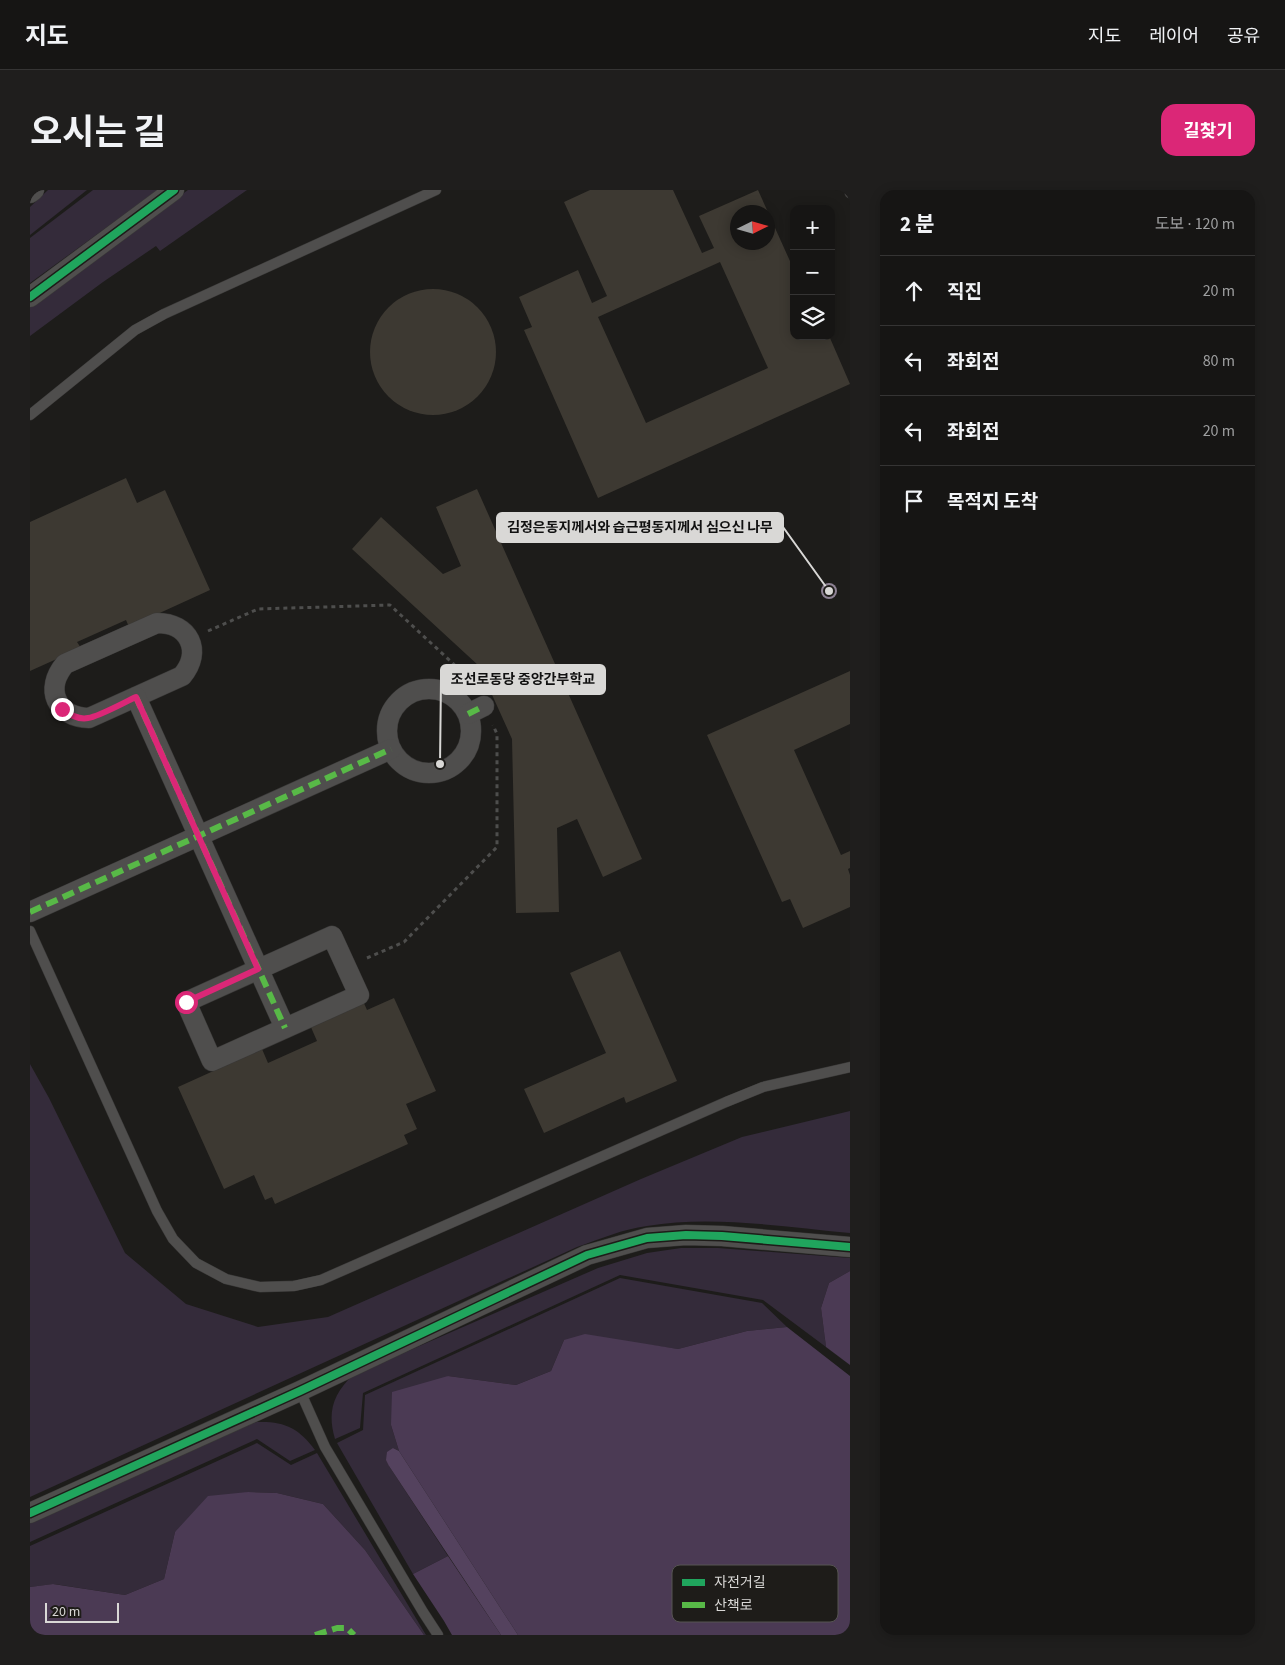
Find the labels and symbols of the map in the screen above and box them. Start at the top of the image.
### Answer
north arrow [730,205,775,250]
callout: 김정은동지께서와 습근평동지께서 심으신 나무 [497,513,783,542]
text: 김정은동지께서와 습근평동지께서 심으신 나무 [507,518,773,538]
callout: 조선로동당 중앙간부학교 [441,665,605,694]
text: 조선로동당 중앙간부학교 [451,670,595,690]
route end [51,698,74,721]
route start [175,991,198,1014]
legend [672,1565,838,1622]
text: 자전거길 [714,1573,766,1593]
text: 산책로 [714,1596,753,1616]
scale bar [45,1600,119,1623]

